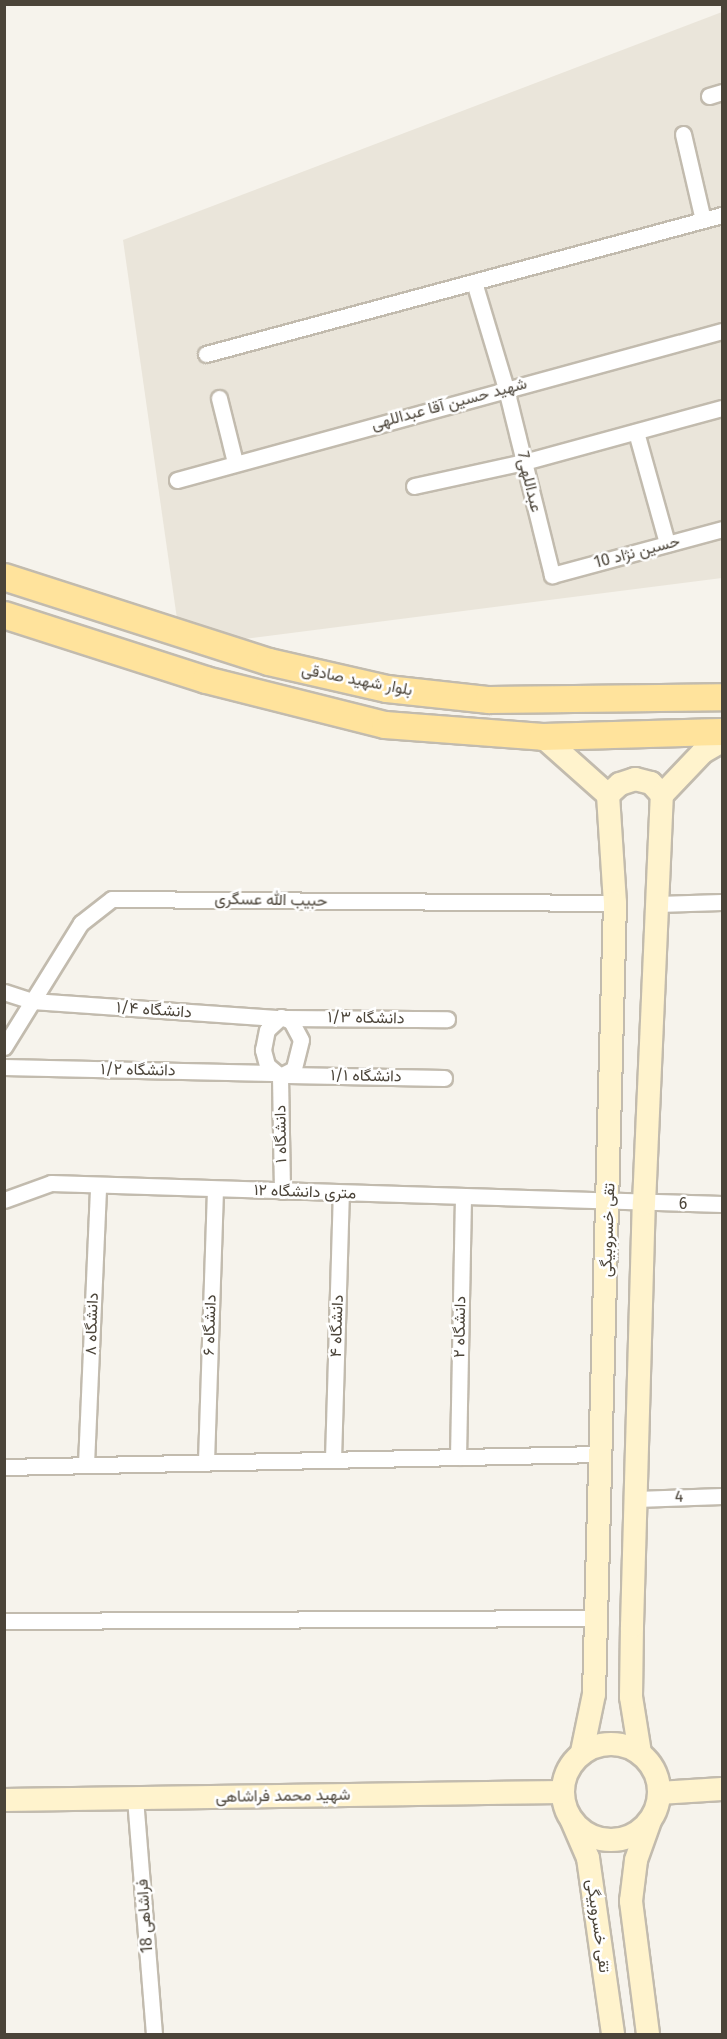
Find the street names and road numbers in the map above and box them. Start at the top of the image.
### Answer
street label: شهید حسین آقا عبداللهی [369,374,529,434]
street label: عبداللهی7 [512,450,546,514]
street label: حسین نژاد 10 [592,531,682,573]
street label: بلوار شهید صادقی [300,660,414,700]
street label: حبیب الله عسگری [214,889,328,911]
street label: دانشگاه ۱/۴ [116,998,192,1022]
street label: دانشگاه ۱/۳ [327,1008,405,1028]
street label: دانشگاه ۱/۲ [100,1060,176,1080]
street label: دانشگاه ۱/۱ [330,1066,402,1086]
street label: دانشگاه ۱ [271,1105,291,1163]
street label: ۱۲ متری دانشگاه [253,1181,357,1203]
street label: تقی خسروبیگی [597,1183,619,1277]
street label: 6 [679,1194,687,1214]
street label: دانشگاه ۸ [81,1292,103,1356]
street label: دانشگاه ۶ [199,1294,221,1356]
street label: دانشگاه ۴ [326,1294,348,1358]
street label: دانشگاه ۲ [450,1296,470,1358]
street label: 4 [674,1487,684,1507]
street label: شهید محمد فراشاهی [215,1785,351,1807]
street label: فراشاهی 18 [133,1878,157,1954]
street label: تقی خسروبیگی [582,1878,614,1974]

